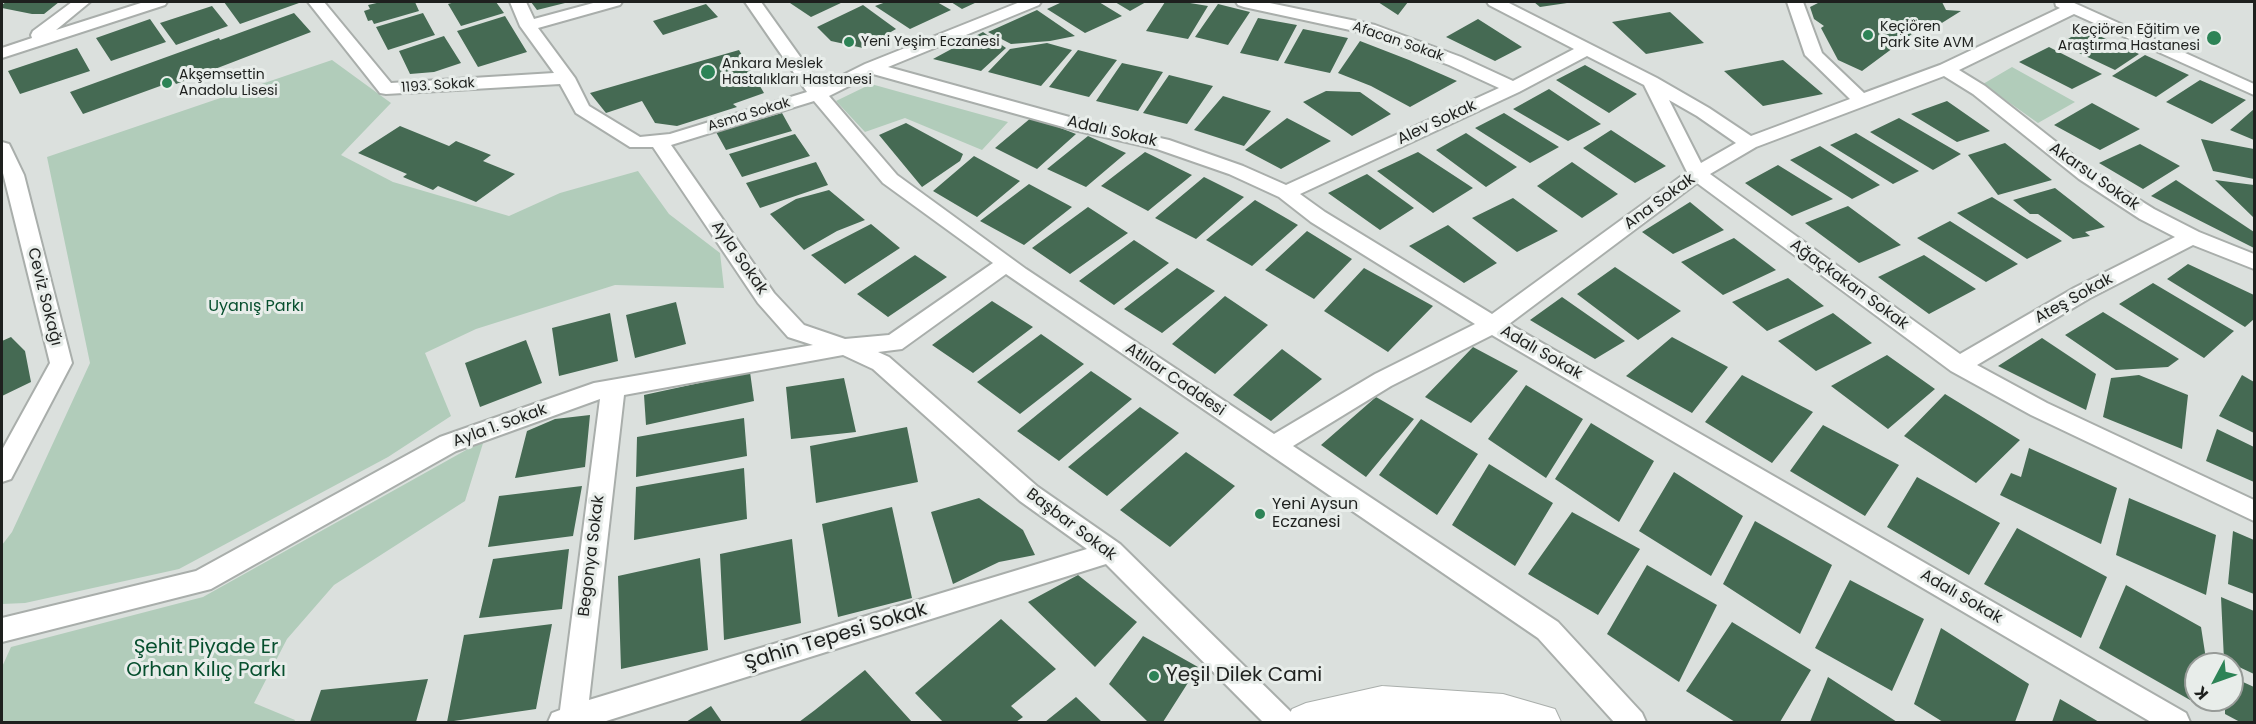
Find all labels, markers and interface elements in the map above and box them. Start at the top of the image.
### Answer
street label: Afacan Sokak [1350,19,1446,65]
place label: Keçiören Park Site AVM [1880,19,1974,51]
place label: Keçiören Eğitim ve Araştırma Hastanesi [2058,22,2200,54]
marker: Keçiören Park Site AVM [1861,28,1875,42]
marker: Keçiören Eğitim ve Araştırma Hastanesi [2205,29,2223,47]
place label: Yeni Yeşim Eczanesi [861,34,1000,50]
marker: Yeni Yeşim Eczanesi [842,35,856,49]
place label: Ankara Meslek Hastalıkları Hastanesi [722,56,872,88]
marker: Ankara Meslek Hastalıkları Hastanesi [699,63,717,81]
place label: Akşemsettin Anadolu Lisesi [179,67,278,100]
street label: 1193. Sokak [401,75,475,97]
marker: Akşemsettin Anadolu Lisesi [160,76,174,90]
street label: Asma Sokak [706,94,792,136]
street label: Alev Sokak [1395,96,1479,150]
street label: Adalı Sokak [1065,112,1159,152]
street label: Akarsu Sokak [2045,139,2143,215]
street label: Ana Sokak [1621,170,1699,234]
street label: Ayla Sokak [707,217,771,299]
street label: Ağaçkakan Sokak [1786,236,1912,334]
street label: Ceviz Sokağı [23,246,65,348]
street label: Ateş Sokak [2032,270,2116,328]
park label: Uyanış Parkı [208,297,304,317]
street label: Adalı Sokak [1497,322,1585,384]
street label: Atlılar Caddesi [1121,339,1229,421]
street label: Ayla 1. Sokak [450,400,550,452]
street label: Başbar Sokak [1022,485,1120,565]
street label: Begonya Sokak [575,494,609,618]
place label: Yeni Aysun Eczanesi [1272,495,1358,533]
marker: Yeni Aysun Eczanesi [1253,507,1267,521]
street label: Adalı Sokak [1917,566,2005,628]
street label: Şahin Tepesi Sokak [742,598,930,676]
park label: Şehit Piyade Er Orhan Kılıç Parkı [126,636,286,683]
north arrow [2184,652,2244,712]
place label: Yeşil Dilek Cami [1166,664,1322,688]
marker: Yeşil Dilek Cami [1147,669,1161,683]
text: K [2189,681,2214,705]

